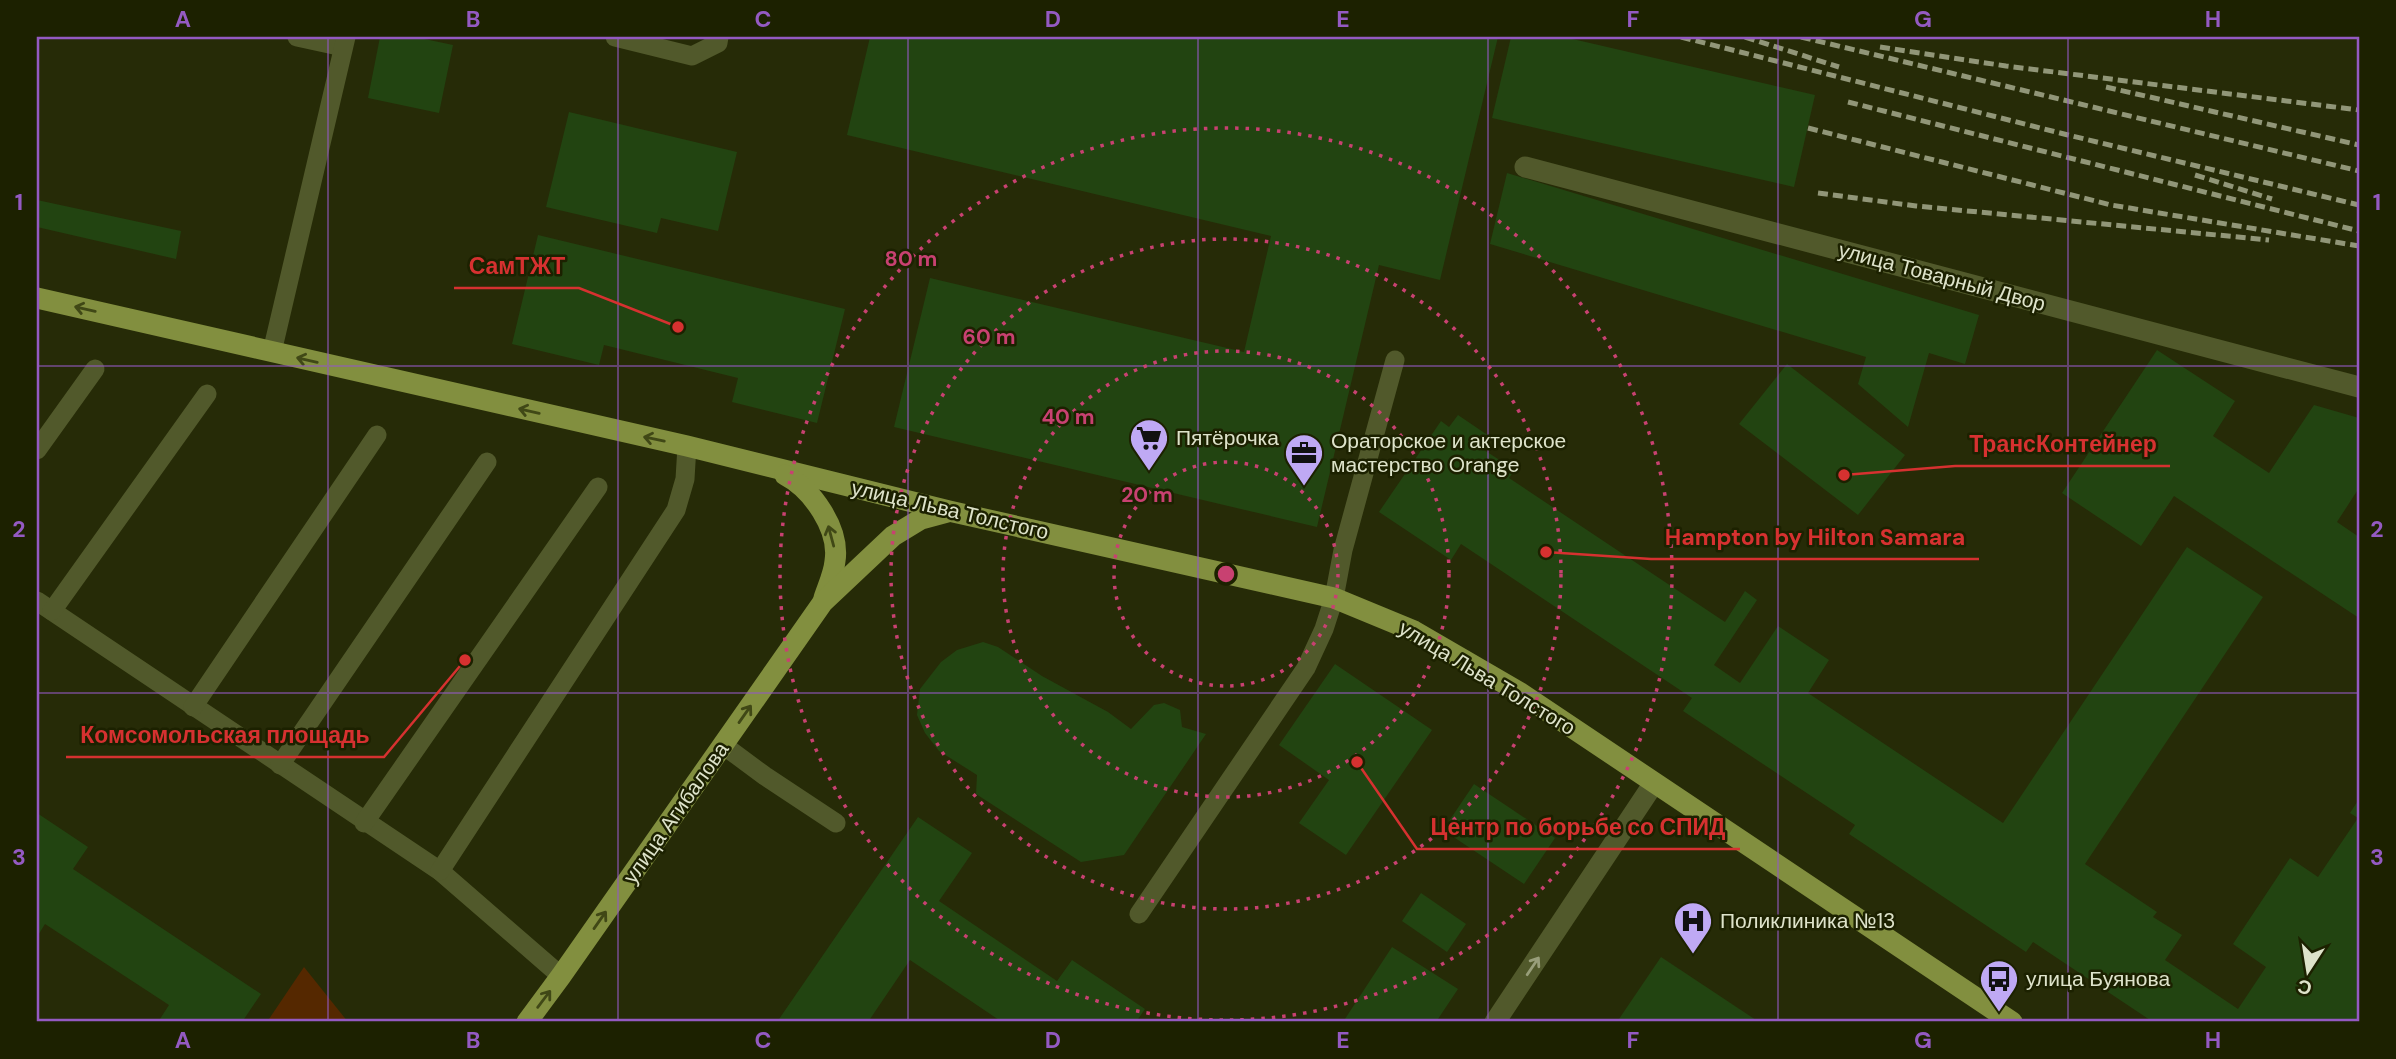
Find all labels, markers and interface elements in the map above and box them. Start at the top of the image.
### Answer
text: A [175,4,191,34]
text: B [466,4,480,34]
text: C [755,4,771,34]
text: D [1045,4,1061,34]
text: E [1336,4,1350,34]
text: F [1627,4,1640,34]
text: G [1914,4,1932,34]
text: H [2205,4,2221,34]
text: 1 [15,187,23,217]
text: 1 [2373,187,2381,217]
street label: улица Товарный Двор [1836,236,2048,318]
callout: СамТЖТ [454,244,579,288]
text: 80 m [885,245,937,273]
text: СамТЖТ [469,251,565,281]
one-way arrow [75,302,97,315]
text: 60 m [963,323,1015,351]
one-way arrow [296,353,319,366]
text: 40 m [1041,403,1095,431]
one-way arrow [518,404,541,417]
supermarket icon: Пятёрочка [1128,417,1170,472]
callout: ТрансКонтейнер [1955,422,2170,466]
place label: Пятёрочка [1176,424,1279,452]
place label: Ораторское и актерское мастерство Orange [1331,427,1566,479]
text: ТрансКонтейнер [1969,429,2157,459]
one-way arrow [643,432,666,446]
office icon: Ораторское и актерское мастерство Orange [1283,432,1325,487]
street label: улица Льва Толстого [849,474,1051,546]
text: 20 m [1121,481,1173,509]
text: 2 [12,514,26,544]
text: 2 [2370,514,2384,544]
callout: Hampton by Hilton Samara [1651,515,1979,559]
text: Hampton by Hilton Samara [1665,522,1965,552]
one-way arrow [824,525,837,548]
centre of rings [1214,562,1238,586]
street label: улица Льва Толстого [1394,614,1580,742]
one-way arrow [738,705,752,724]
callout: Комсомольская площадь [66,713,384,757]
text: Комсомольская площадь [80,720,370,750]
street label: улица Агибалова [617,736,735,889]
callout: Центр по борьбе со СПИД [1417,805,1740,849]
text: Центр по борьбе со СПИД [1431,812,1725,842]
text: 3 [12,842,26,872]
text: 3 [2370,842,2384,872]
hospital icon: Поликлиника №13 [1672,900,1714,955]
place label: Поликлиника №13 [1720,907,1895,935]
one-way arrow [593,911,607,930]
north arrow [2274,936,2344,1006]
one-way arrow [1526,956,1540,976]
bus stop icon: улица Буянова [1978,958,2020,1013]
place label: улица Буянова [2026,965,2170,993]
text: С [2295,973,2314,1001]
one-way arrow [536,990,551,1009]
text: A [175,1025,191,1055]
text: B [466,1025,480,1055]
text: C [755,1025,771,1055]
text: D [1045,1025,1061,1055]
text: E [1336,1025,1350,1055]
text: F [1627,1025,1640,1055]
text: G [1914,1025,1932,1055]
text: H [2205,1025,2221,1055]

